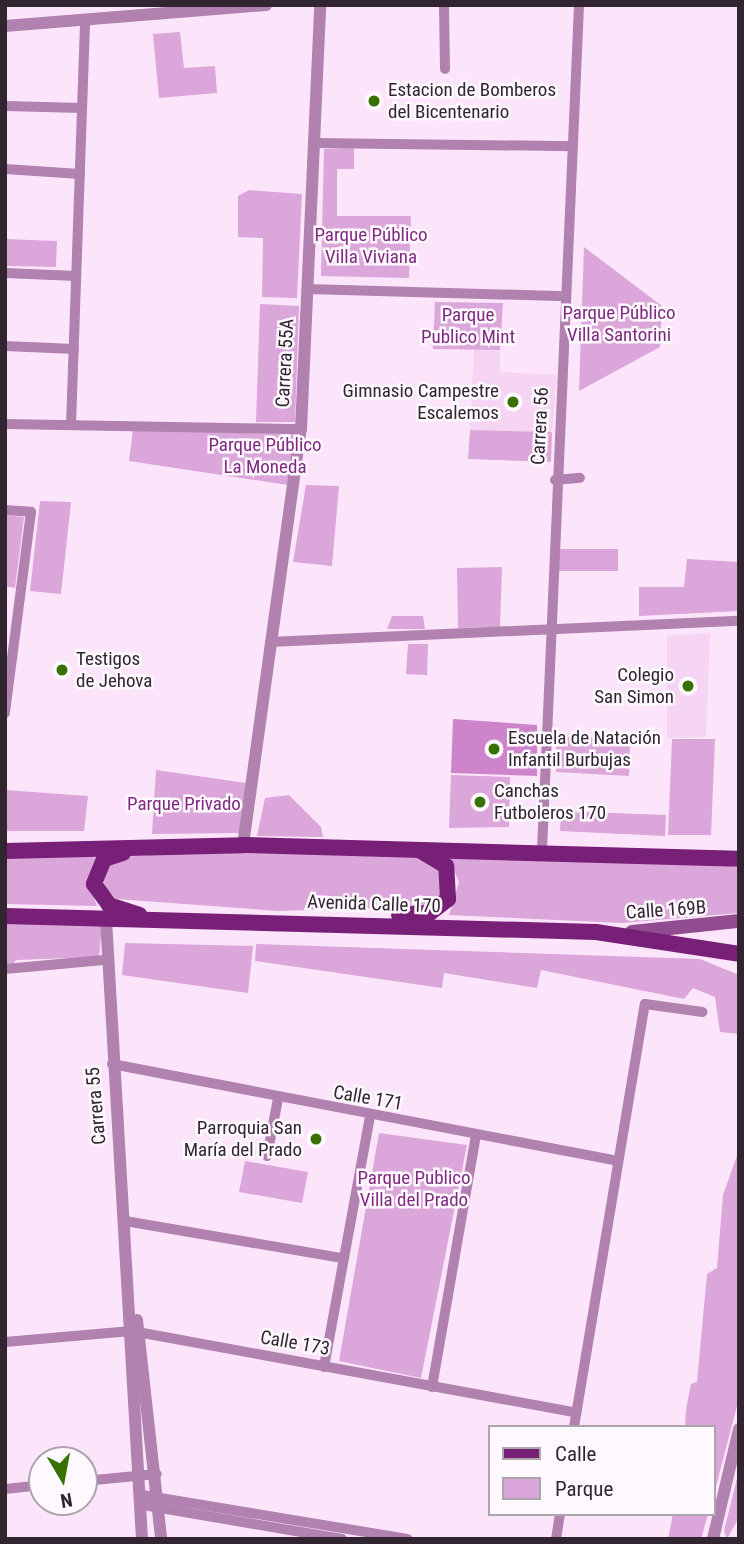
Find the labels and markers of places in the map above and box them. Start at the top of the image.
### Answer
place label: Estacion de Bomberos del Bicentenario [388,79,556,123]
marker: Estacion de Bomberos del Bicentenario [366,93,382,109]
place label: Gimnasio Campestre Escalemos [343,380,499,424]
marker: Gimnasio Campestre Escalemos [505,394,521,410]
place label: Testigos de Jehova [76,648,152,692]
marker: Testigos de Jehova [54,662,70,678]
place label: Colegio San Simon [594,664,674,708]
marker: Colegio San Simon [680,678,696,694]
place label: Escuela de Natación Infantil Burbujas [508,727,661,771]
marker: Escuela de Natación Infantil Burbujas [486,741,502,757]
place label: Canchas Futboleros 170 [494,780,606,824]
marker: Canchas Futboleros 170 [472,794,488,810]
place label: Parroquia San María del Prado [184,1117,302,1161]
marker: Parroquia San María del Prado [308,1131,324,1147]

